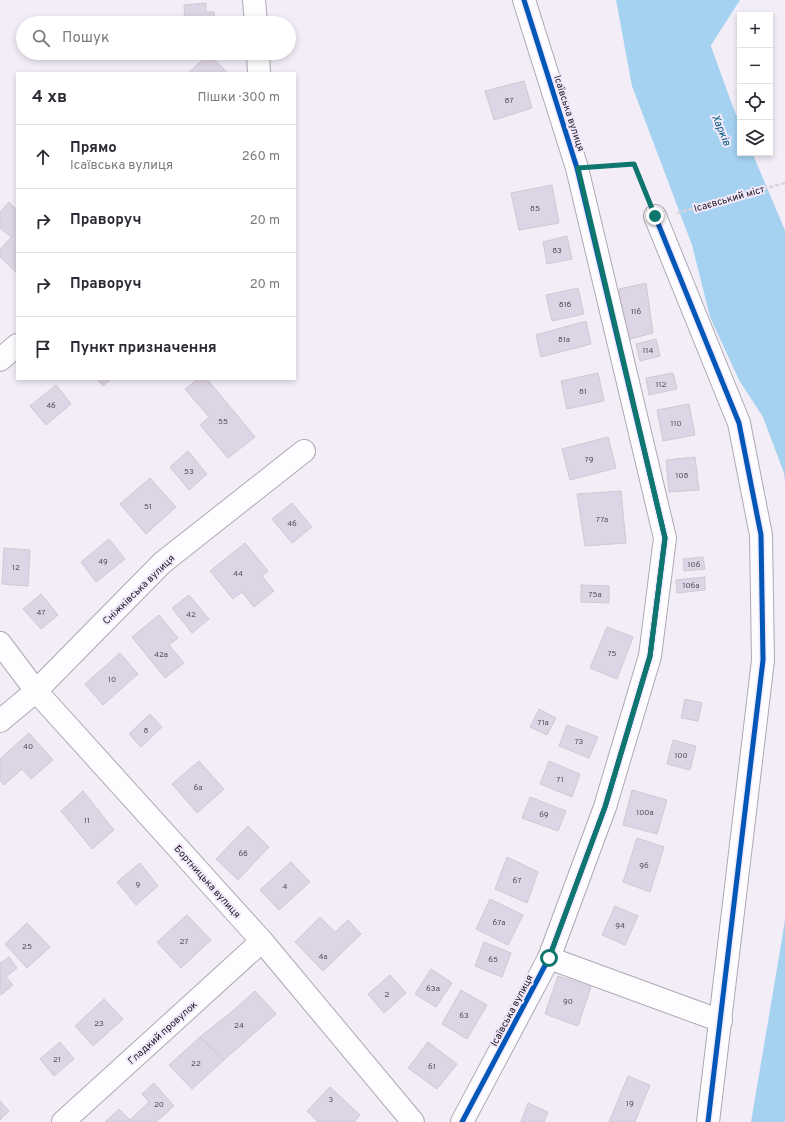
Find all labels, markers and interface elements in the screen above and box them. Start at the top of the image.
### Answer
map controls [737,12,773,156]
button: + [737,12,773,48]
search box [16,16,296,60]
icon: search [30,27,52,49]
text: Пошук [62,29,110,48]
button: − [737,48,773,84]
street label: Ісаївська вулиця [550,74,587,153]
button: locate [737,84,773,120]
text: 4 хв [32,87,67,109]
text: Пішки · 300 m [198,90,280,106]
house number: 87 [505,96,513,106]
water label: Харків [708,113,734,148]
button: layers [737,120,773,156]
text: Прямо [70,139,117,158]
icon: ahead [32,146,54,168]
text: 260 m [242,149,280,165]
text: Ісаївська вулиця [70,158,173,174]
street label: Ісаєвський міст [693,183,767,216]
house number: 85 [530,204,540,214]
route end [646,207,664,225]
icon: right [32,210,54,232]
text: Праворуч [70,211,141,230]
text: 20 m [250,213,280,229]
house number: 83 [552,246,562,256]
icon: right [32,274,54,296]
text: Праворуч [70,275,141,294]
text: 20 m [250,277,280,293]
house number: 81б [559,300,572,310]
house number: 116 [631,307,642,317]
house number: 81а [558,335,570,345]
icon: arrive [32,338,54,360]
text: Пункт призначення [70,339,217,358]
house number: 114 [643,346,653,356]
house number: 112 [656,380,667,390]
house number: 81 [579,387,587,397]
house number: 46 [46,401,56,411]
house number: 55 [218,417,228,427]
house number: 110 [670,419,682,429]
house number: 79 [585,455,594,465]
house number: 53 [184,467,194,477]
house number: 108 [675,471,689,481]
house number: 51 [144,502,152,512]
house number: 77а [596,515,608,525]
house number: 46 [287,519,297,529]
street label: Сніжківська вулиця [100,552,178,628]
house number: 49 [98,557,108,567]
house number: 106 [688,560,701,570]
house number: 12 [12,563,20,573]
house number: 44 [233,569,243,579]
house number: 106а [682,581,700,591]
house number: 75а [588,590,602,600]
house number: 47 [36,608,46,618]
house number: 42 [186,610,196,620]
house number: 75 [607,649,617,659]
house number: 42а [154,650,168,660]
house number: 10 [108,675,116,685]
house number: 71а [537,718,549,728]
house number: 8 [144,726,149,736]
house number: 73 [575,737,584,747]
house number: 40 [23,742,33,752]
house number: 100 [674,751,688,761]
house number: 71 [556,775,564,785]
house number: 6а [194,783,202,793]
house number: 100а [636,808,654,818]
house number: 69 [539,810,549,820]
house number: 11 [84,816,90,826]
street label: Бортницька вулиця [171,843,243,921]
house number: 6б [238,849,248,859]
house number: 96 [639,861,649,871]
house number: 67 [513,876,521,886]
house number: 9 [136,880,141,890]
house number: 4 [283,882,288,892]
house number: 67а [493,918,505,928]
house number: 94 [615,921,625,931]
house number: 27 [180,937,189,947]
house number: 25 [22,942,32,952]
route start [540,949,558,967]
house number: 4а [318,952,328,962]
house number: 65 [488,955,498,965]
street label: Ісаївська вулиця [488,973,537,1049]
house number: 63а [426,984,440,994]
house number: 2 [385,990,390,1000]
house number: 90 [563,997,573,1007]
street label: Гладкий провулок [125,998,201,1068]
house number: 63 [459,1011,469,1021]
house number: 23 [94,1019,104,1029]
house number: 24 [234,1021,244,1031]
house number: 21 [53,1055,61,1065]
house number: 22 [191,1059,201,1069]
house number: 61 [428,1062,436,1072]
house number: 3 [329,1095,334,1105]
house number: 19 [626,1099,634,1109]
house number: 20 [154,1100,164,1110]

